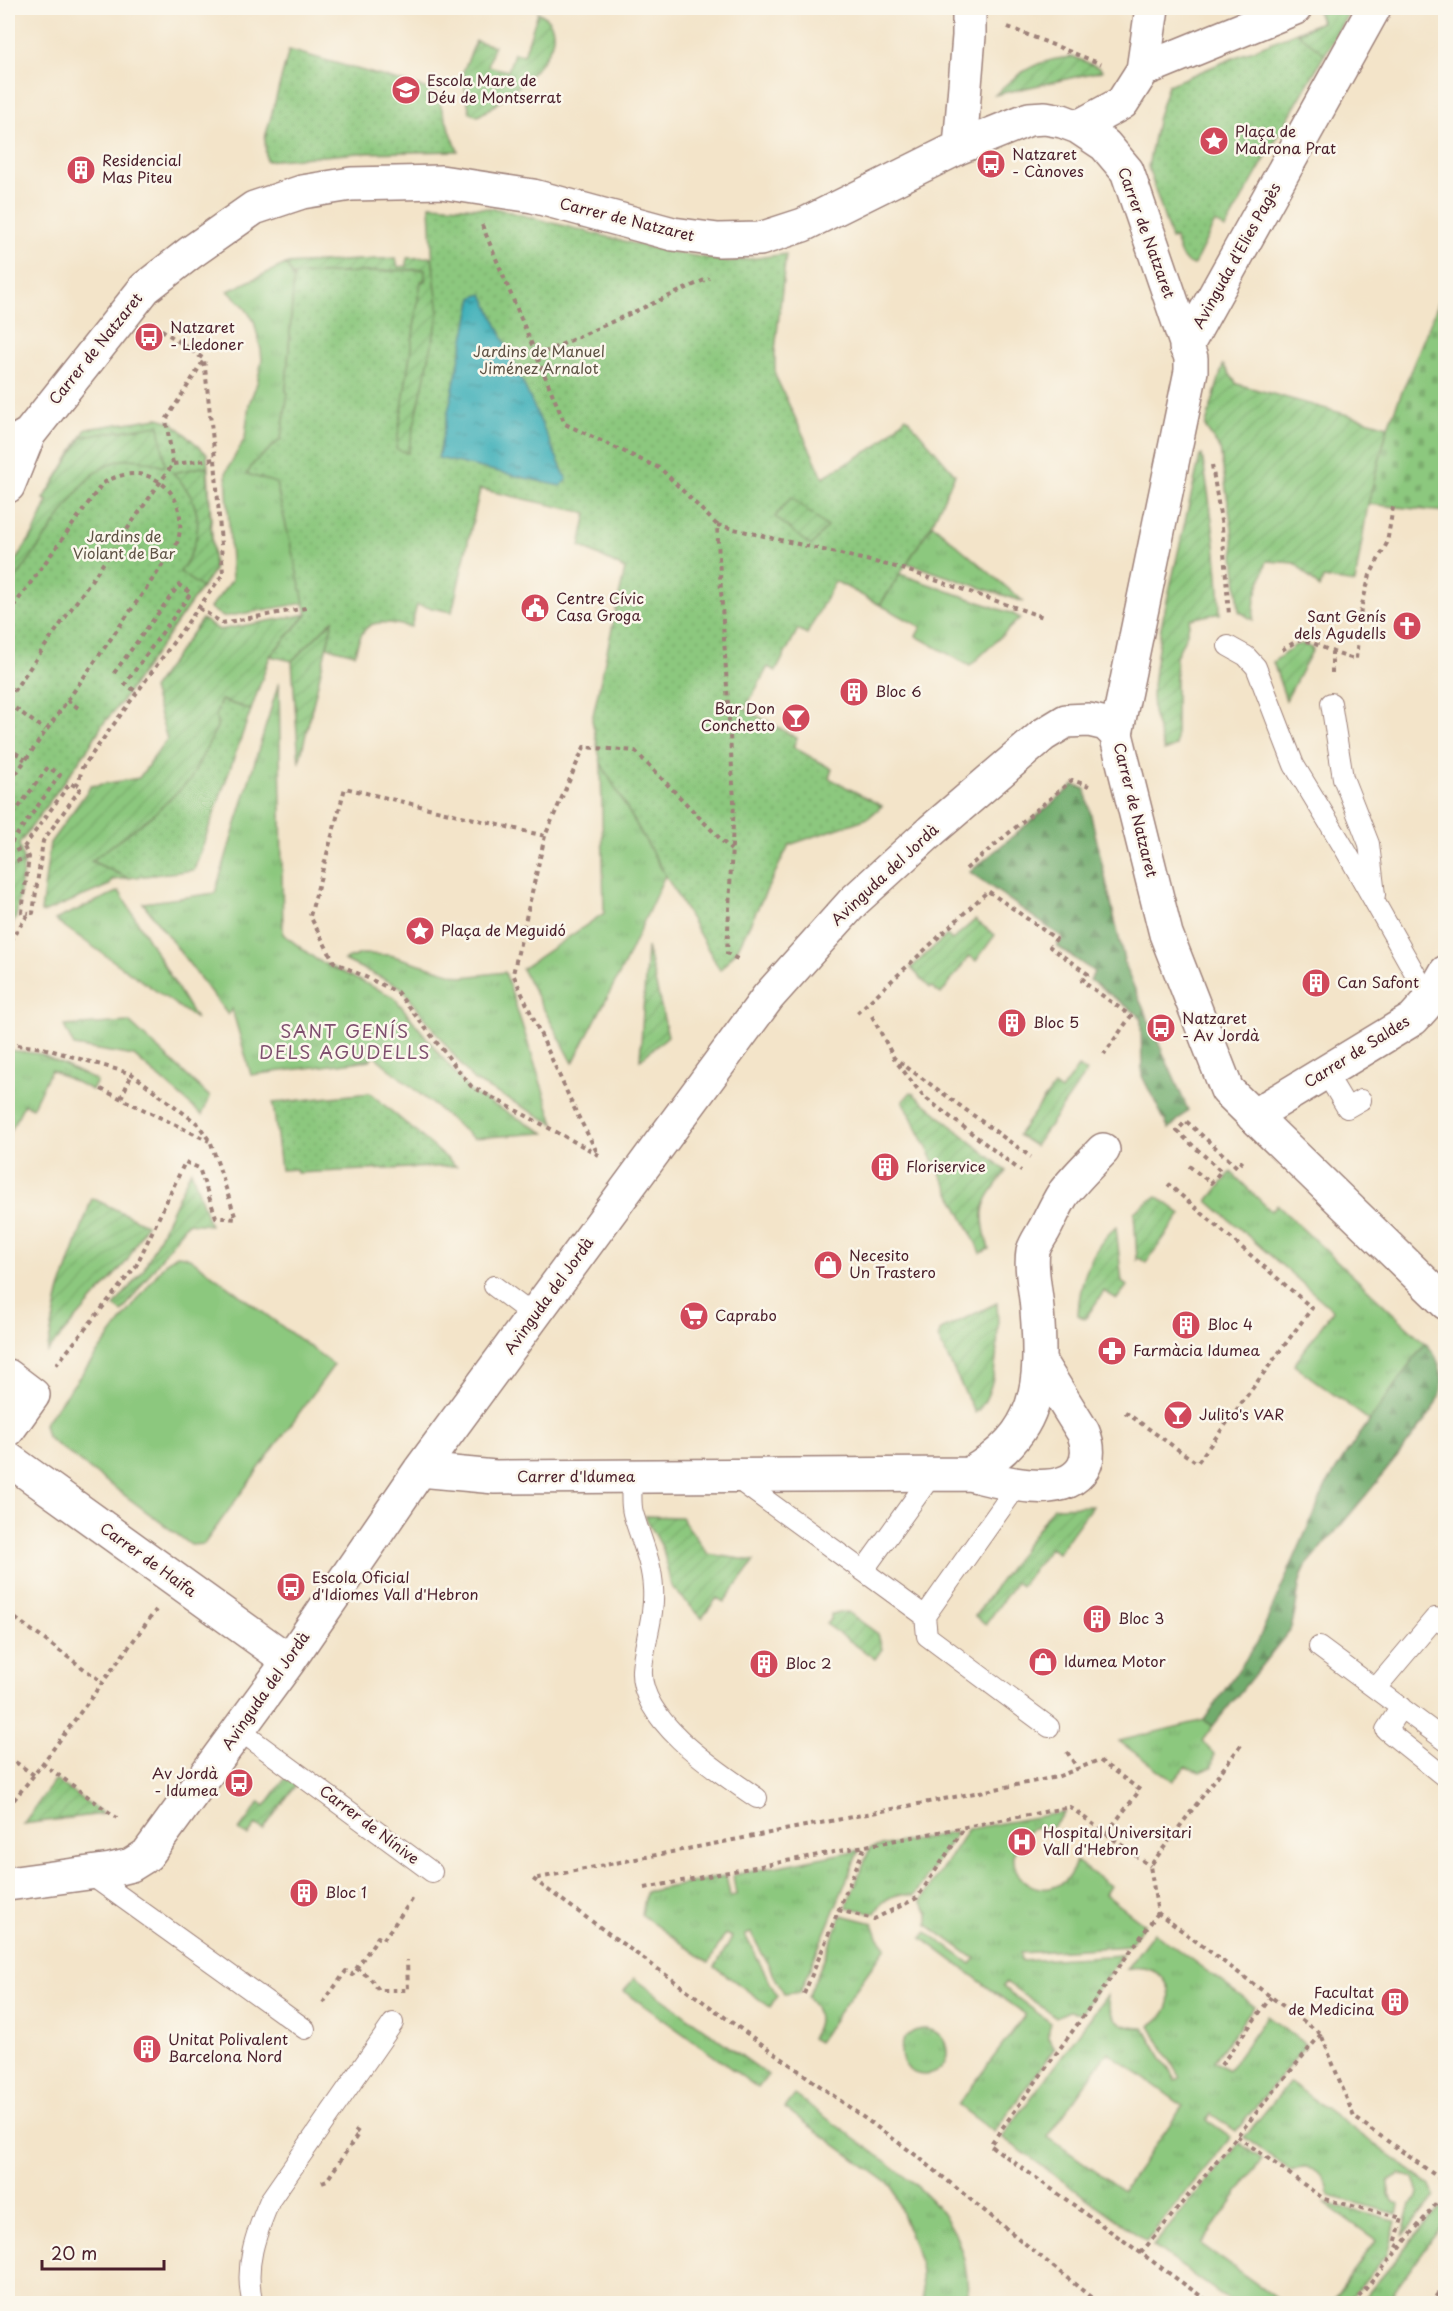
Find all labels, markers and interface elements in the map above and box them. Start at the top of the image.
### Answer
place label: Escola Mare de Déu de Montserrat [427,68,562,108]
school or university icon: Escola Mare de Déu de Montserrat [390,74,422,106]
place label: Plaça de Madrona Prat [1235,119,1336,159]
place icon: Plaça de Madrona Prat [1198,125,1230,157]
place label: Natzaret - Cànoves [1012,142,1084,182]
place label: Residencial Mas Piteu [102,148,182,188]
bus stop icon: Natzaret - Cànoves [975,148,1007,180]
building icon: Residencial Mas Piteu [65,154,97,186]
street label: Carrer de Natzaret [1113,164,1182,301]
street label: Avinguda d'Elies Pagès [1186,178,1285,332]
street label: Carrer de Natzaret [558,191,697,246]
street label: Carrer de Natzaret [42,287,147,409]
place label: Natzaret - Lledoner [170,315,244,355]
bus stop icon: Natzaret - Lledoner [133,321,165,353]
park label: Jardins de Manuel Jiménez Arnalot [473,339,605,379]
park label: Jardins de Violant de Bar [73,524,176,564]
place label: Centre Cívic Casa Groga [556,586,644,626]
public building icon: Centre Cívic Casa Groga [519,592,551,624]
place label: Sant Genís dels Agudells [1294,604,1386,644]
church icon: Sant Genís dels Agudells [1391,610,1423,642]
building icon: Bloc 6 [838,676,870,708]
place label: Bloc 6 [875,679,921,702]
place label: Bar Don Conchetto [701,696,775,736]
bar icon: Bar Don Conchetto [780,702,812,734]
street label: Carrer de Natzaret [1109,740,1164,879]
street label: Avinguda del Jordà [825,817,944,930]
place icon: Plaça de Meguidó [404,915,436,947]
place label: Plaça de Meguidó [441,918,566,941]
building icon: Can Safont [1300,967,1332,999]
place label: Can Safont [1337,970,1419,993]
place label: Natzaret - Av Jordà [1182,1006,1260,1046]
building icon: Bloc 5 [996,1007,1028,1039]
street label: Carrer de Saldes [1299,1009,1414,1092]
place label: Bloc 5 [1033,1010,1079,1033]
bus stop icon: Natzaret - Av Jordà [1145,1012,1177,1044]
district label: SANT GENÍS DELS AGUDELLS [259,1017,431,1065]
building icon: Floriservice [869,1151,901,1183]
place label: Floriservice [906,1154,986,1177]
street label: Avinguda del Jordà [497,1231,599,1359]
place label: Necesito Un Trastero [849,1243,936,1283]
shop icon: Necesito Un Trastero [812,1249,844,1281]
supermarket icon: Caprabo [678,1300,710,1332]
place label: Caprabo [715,1303,777,1326]
building icon: Bloc 4 [1170,1309,1202,1341]
place label: Bloc 4 [1207,1312,1253,1335]
pharmacy icon: Farmàcia Idumea [1096,1335,1128,1367]
place label: Farmàcia Idumea [1133,1338,1260,1361]
bar icon: Julito's VAR [1162,1399,1194,1431]
place label: Julito's VAR [1199,1402,1284,1425]
street label: Carrer d'Idumea [517,1464,636,1487]
street label: Carrer de Haifa [96,1516,202,1602]
place label: Escola Oficial d'Idiomes Vall d'Hebron [312,1565,479,1605]
bus stop icon: Escola Oficial d'Idiomes Vall d'Hebron [275,1571,307,1603]
building icon: Bloc 3 [1081,1603,1113,1635]
place label: Bloc 3 [1118,1606,1164,1629]
street label: Avinguda del Jordà [215,1626,315,1754]
shop icon: Idumea Motor [1027,1646,1059,1678]
building icon: Bloc 2 [748,1648,780,1680]
place label: Idumea Motor [1064,1649,1166,1672]
place label: Bloc 2 [785,1651,832,1674]
place label: Av Jordà - Idumea [152,1761,219,1801]
bus stop icon: Av Jordà - Idumea [223,1767,255,1799]
street label: Carrer de Nínive [315,1779,425,1869]
place label: Hospital Universitari Vall d'Hebron [1043,1820,1192,1860]
hospital icon: Hospital Universitari Vall d'Hebron [1006,1826,1038,1858]
building icon: Bloc 1 [288,1877,320,1909]
place label: Bloc 1 [325,1880,367,1903]
place label: Facultat de Medicina [1288,1980,1374,2020]
building icon: Facultat de Medicina [1379,1986,1411,2018]
place label: Unitat Polivalent Barcelona Nord [168,2027,288,2067]
building icon: Unitat Polivalent Barcelona Nord [131,2033,163,2065]
scale bar [42,2233,164,2271]
text: 20 m [51,2239,97,2266]

